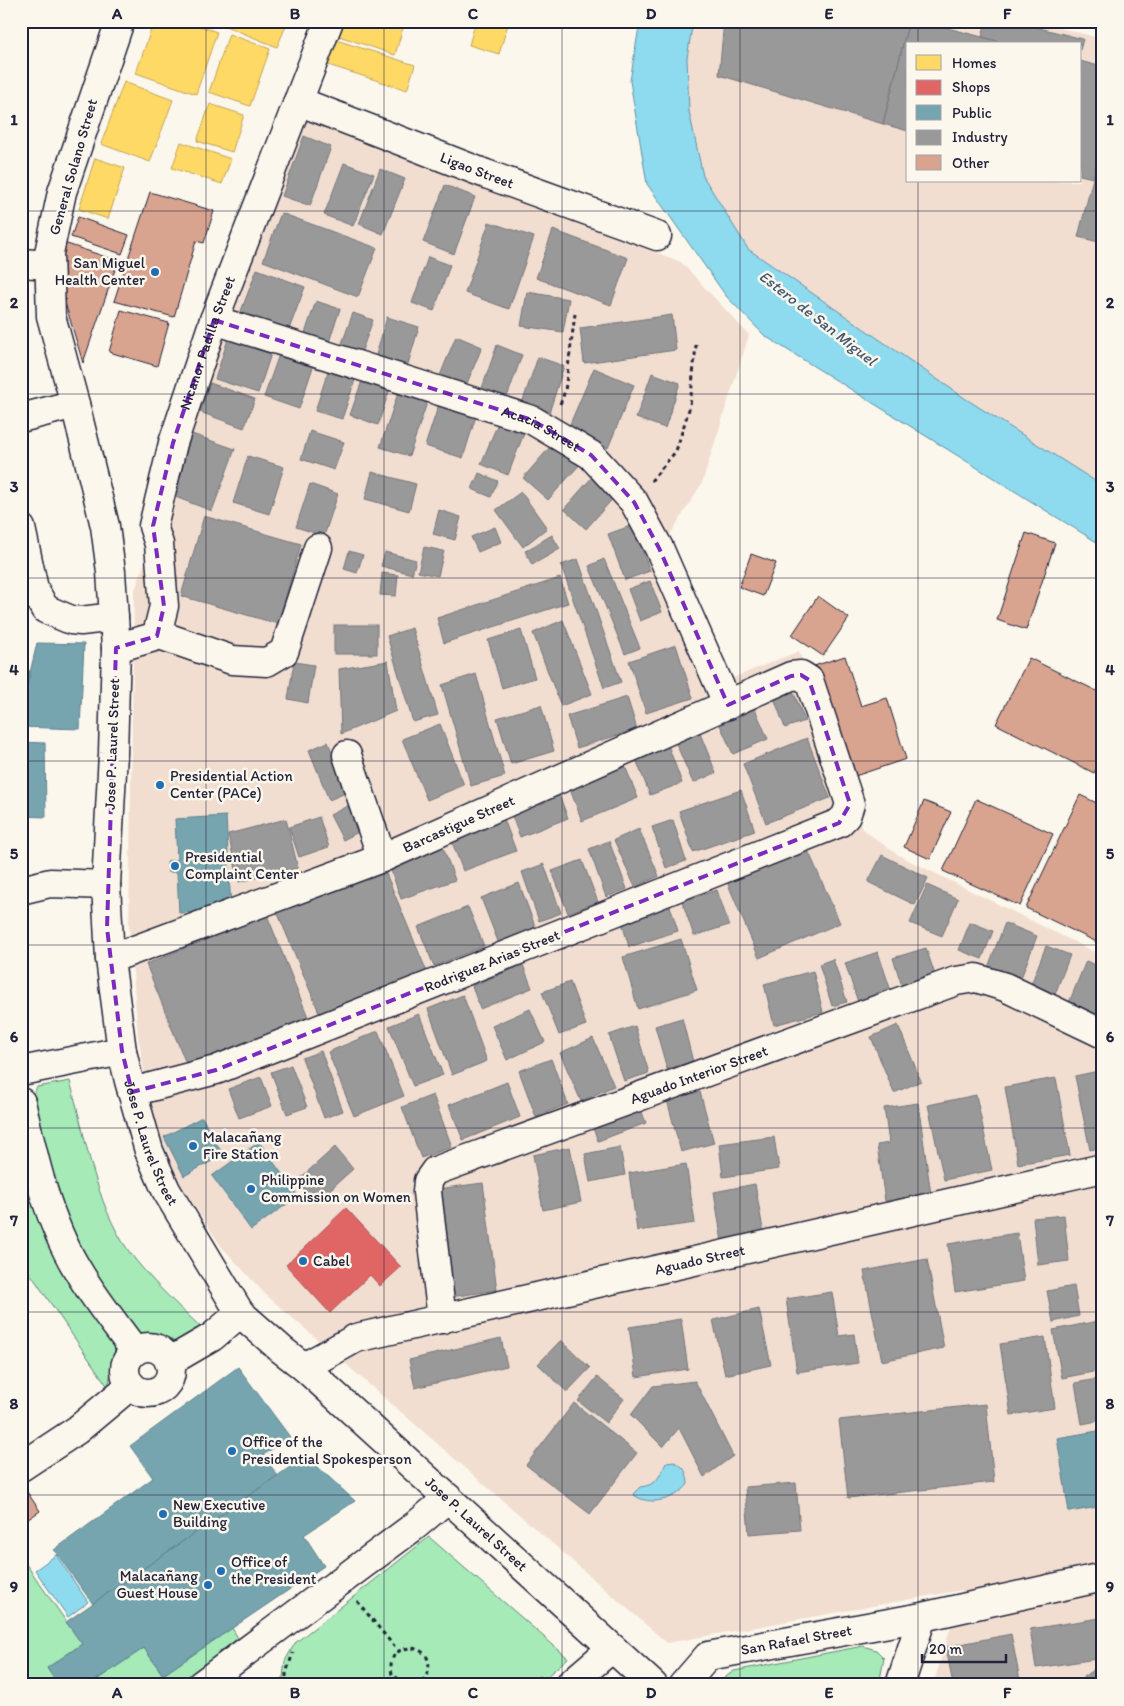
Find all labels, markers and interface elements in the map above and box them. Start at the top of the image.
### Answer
text: A [111,4,123,23]
text: B [290,4,301,23]
text: C [468,4,479,23]
text: D [646,4,657,23]
text: E [825,4,834,23]
text: F [1003,4,1012,23]
legend [906,42,1082,182]
text: Homes [952,54,997,72]
text: Shops [952,78,991,96]
street label: General Solano Street [45,96,101,237]
text: Public [952,104,992,122]
text: 1 [10,110,18,129]
text: 1 [1106,110,1114,129]
text: Industry [952,128,1008,146]
street label: Ligao Street [438,148,517,192]
text: Other [952,154,989,172]
place label: San Miguel Health Center [55,254,146,289]
marker: San Miguel Health Center [149,266,161,278]
water label: Estero de San Miguel [756,266,882,371]
street label: Nicanor Padilla Street [176,273,239,412]
text: 2 [10,293,19,312]
text: 2 [1106,293,1115,312]
street label: Acacia Street [499,402,584,456]
text: 3 [10,477,19,496]
text: 3 [1106,477,1115,496]
text: 4 [9,660,19,679]
text: 4 [1105,660,1115,679]
street label: Jose P. Laurel Street [101,677,123,810]
place label: Presidential Action Center (PACe) [170,767,293,802]
marker: Presidential Action Center (PACe) [154,779,166,791]
street label: Barcastigue Street [400,791,518,857]
text: 5 [10,844,19,863]
text: 5 [1106,844,1115,863]
place label: Presidential Complaint Center [185,848,299,883]
marker: Presidential Complaint Center [169,860,181,872]
street label: Rodriguez Arias Street [422,925,563,996]
text: 6 [10,1027,19,1046]
text: 6 [1106,1027,1115,1046]
street label: Aguado Interior Street [628,1041,770,1108]
street label: Jose P. Laurel Street [120,1078,182,1209]
place label: Malacañang Fire Station [203,1128,282,1163]
marker: Malacañang Fire Station [187,1140,199,1152]
place label: Philippine Commission on Women [261,1171,411,1206]
marker: Philippine Commission on Women [245,1183,257,1195]
text: 7 [9,1211,18,1230]
text: 7 [1105,1211,1114,1230]
street label: Aguado Street [653,1241,747,1279]
place label: Cabel [313,1252,350,1270]
marker: Cabel [297,1255,309,1267]
text: 8 [10,1394,19,1413]
text: 8 [1106,1394,1115,1413]
place label: Office of the Presidential Spokesperson [242,1433,412,1468]
marker: Office of the Presidential Spokesperson [226,1445,238,1457]
street label: Jose P. Laurel Street [421,1473,531,1575]
place label: New Executive Building [173,1496,265,1531]
marker: New Executive Building [157,1508,169,1520]
place label: Office of the President [231,1553,317,1588]
marker: Office of the President [215,1565,227,1577]
place label: Malacañang Guest House [116,1567,198,1602]
text: 9 [10,1577,18,1596]
text: 9 [1106,1577,1114,1596]
marker: Malacañang Guest House [202,1579,214,1591]
street label: San Rafael Street [739,1621,854,1659]
scale bar [922,1631,1005,1663]
text: 20 m [929,1640,963,1658]
text: A [111,1683,123,1702]
text: B [290,1683,301,1702]
text: C [468,1683,479,1702]
text: D [646,1683,657,1702]
text: E [825,1683,834,1702]
text: F [1003,1683,1012,1702]

